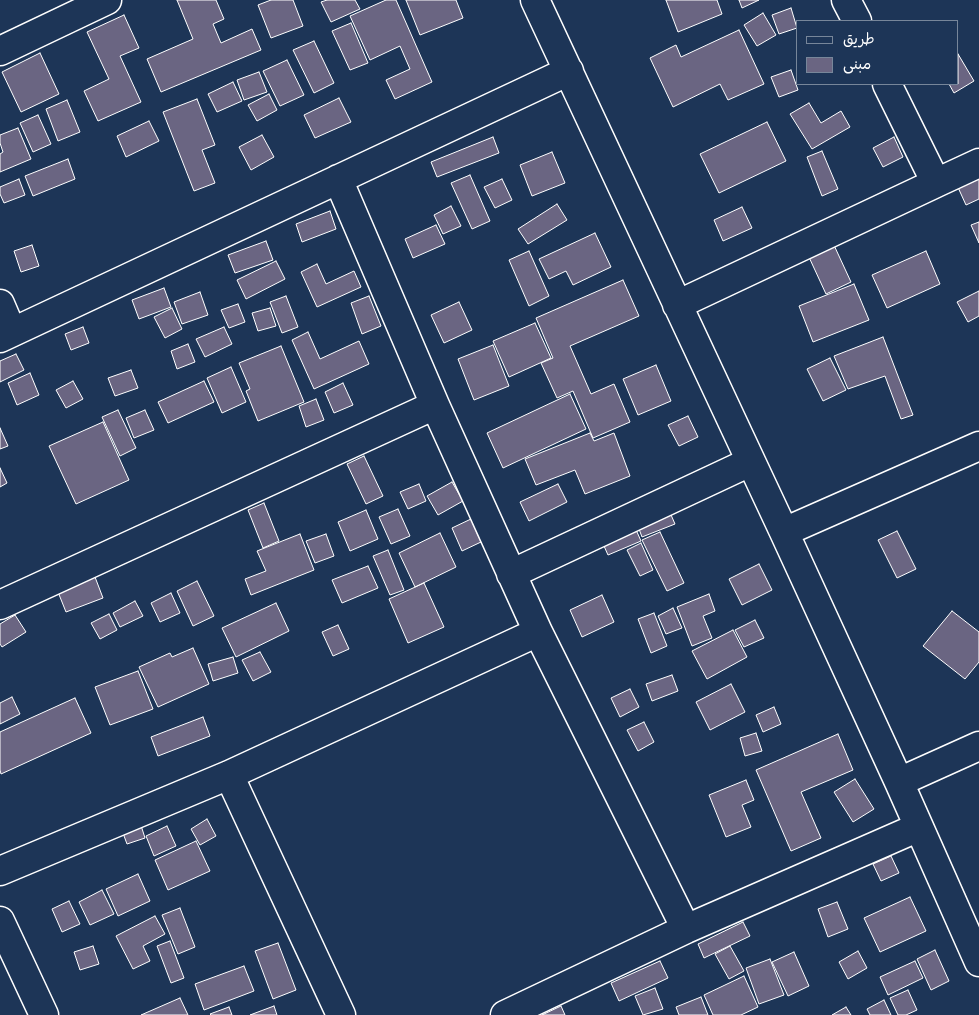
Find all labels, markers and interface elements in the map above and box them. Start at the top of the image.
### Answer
legend [796,20,959,85]
text: طريق [843,30,875,52]
text: مبنى [843,55,871,77]

